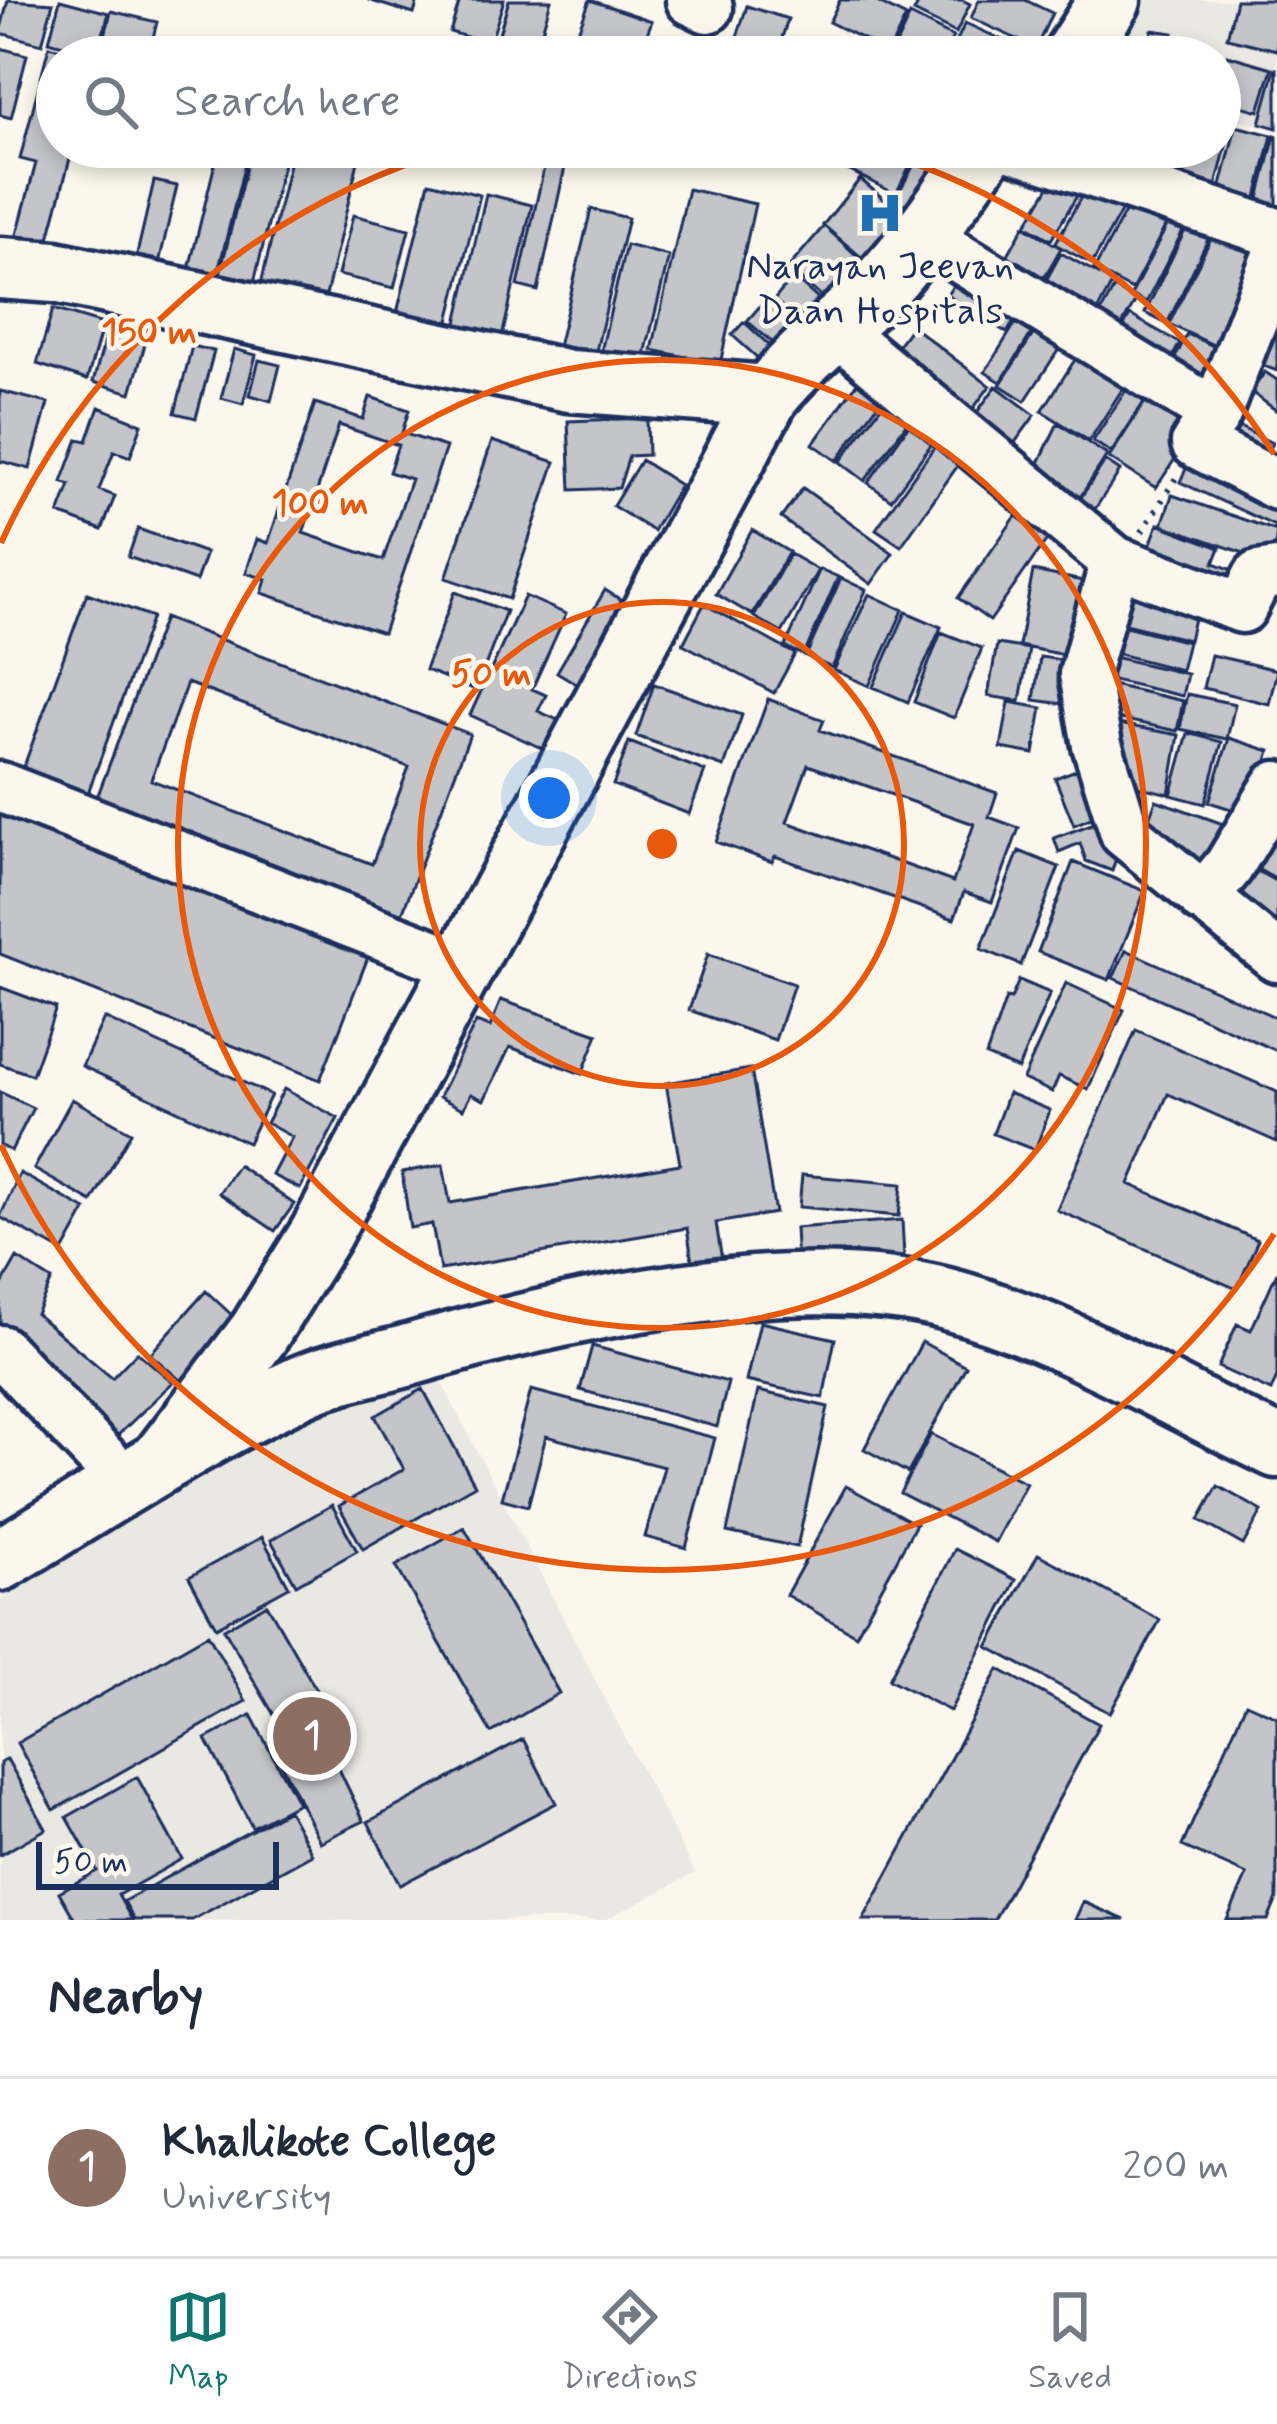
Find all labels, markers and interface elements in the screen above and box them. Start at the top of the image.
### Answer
search box [36,36,1241,168]
icon: search [78,69,144,135]
text: Search here [174,73,401,132]
hospital icon: Narayan Jeevan Daan Hospitals [855,188,905,238]
place label: Narayan Jeevan Daan Hospitals [746,242,1014,338]
text: 150 m [101,310,197,357]
text: 100 m [272,481,368,528]
text: 50 m [451,652,531,699]
your location [519,768,579,828]
centre of rings [641,823,683,865]
pin: 1 [273,1691,351,1781]
scale bar [36,1836,279,1889]
text: 50 m [54,1841,128,1885]
text: Nearby [48,1965,203,2031]
text: Khallikote College [162,2113,497,2172]
text: 1 [78,2142,96,2193]
text: 200 m [1123,2142,1229,2193]
text: University [162,2172,331,2223]
tab: Map [165,2284,231,2400]
tab: Directions [562,2284,698,2400]
tab: Saved [1028,2284,1112,2400]

